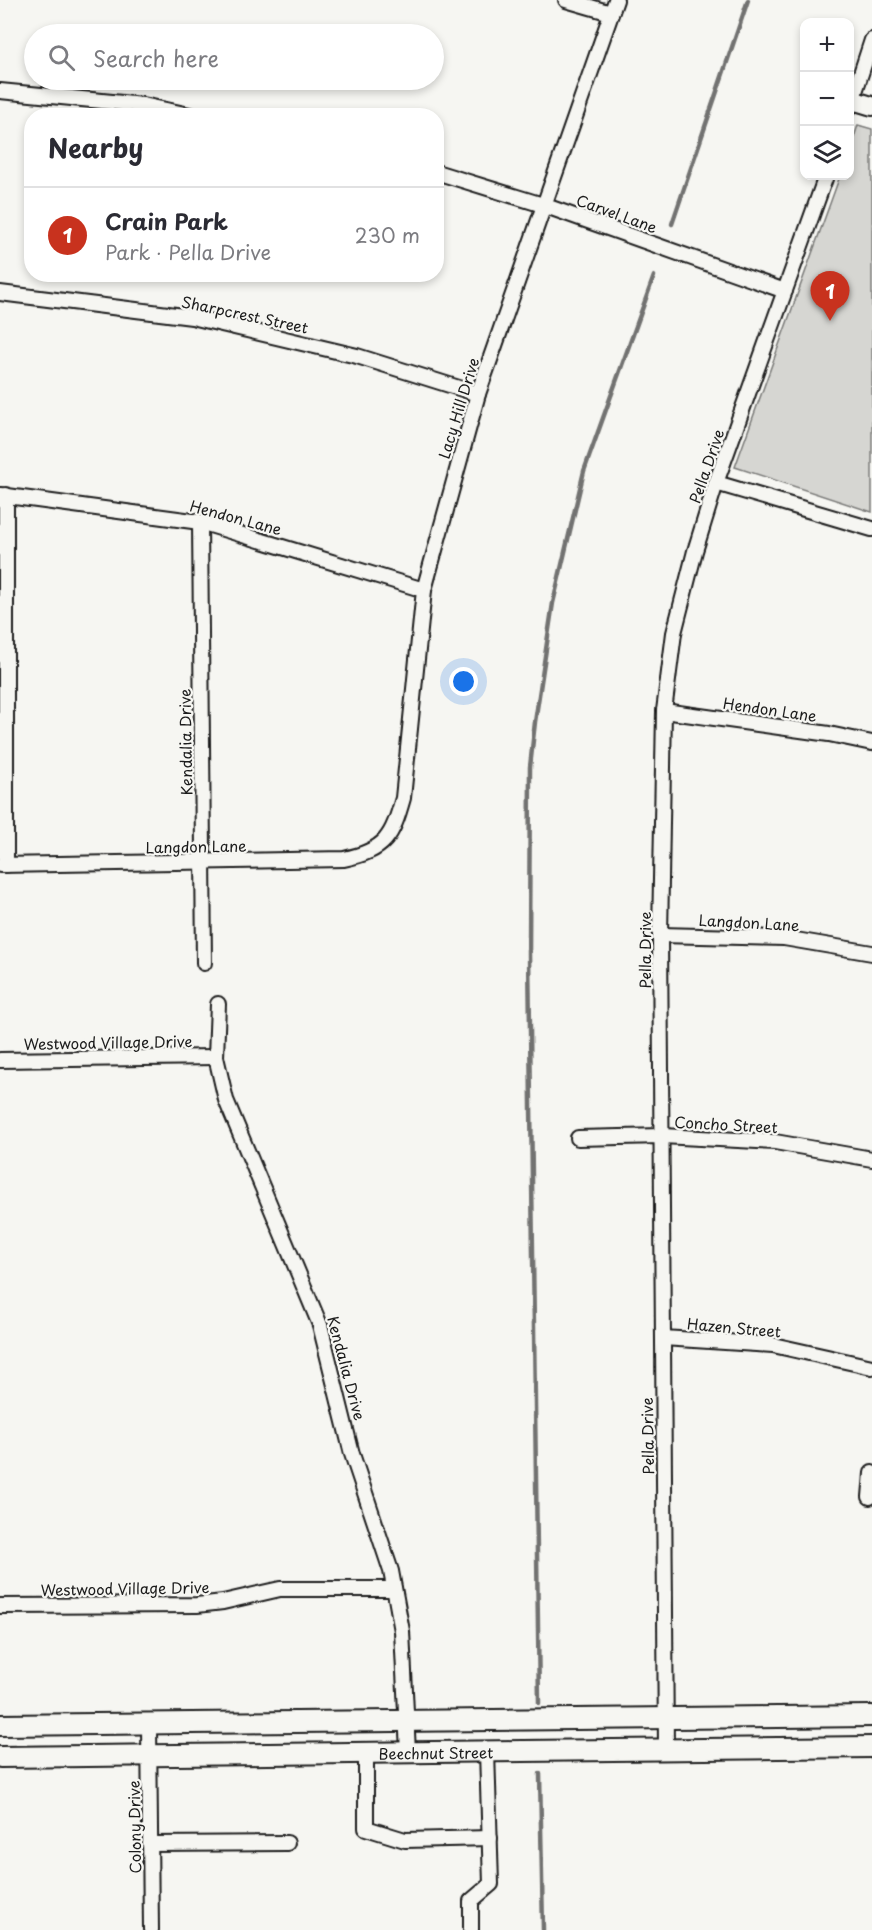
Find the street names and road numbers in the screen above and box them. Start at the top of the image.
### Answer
street label: Carvel Lane [573,188,661,238]
street label: Sharpcrest Street [179,289,311,339]
street label: Lacy Hill Drive [432,355,484,461]
street label: Pella Drive [683,426,729,506]
street label: Hendon Lane [187,494,285,540]
street label: Kendalia Drive [173,688,197,796]
street label: Hendon Lane [722,691,818,727]
street label: Langdon Lane [145,834,247,858]
street label: Langdon Lane [698,908,800,936]
street label: Pella Drive [633,911,656,989]
street label: Westwood Village Drive [23,1029,193,1055]
street label: Concho Street [674,1110,778,1138]
street label: Hazen Street [686,1311,782,1343]
street label: Kendalia Drive [322,1313,372,1423]
street label: Pella Drive [635,1397,659,1475]
street label: Westwood Village Drive [40,1575,210,1601]
street label: Beechnut Street [378,1740,494,1764]
street label: Colony Drive [122,1780,146,1874]

